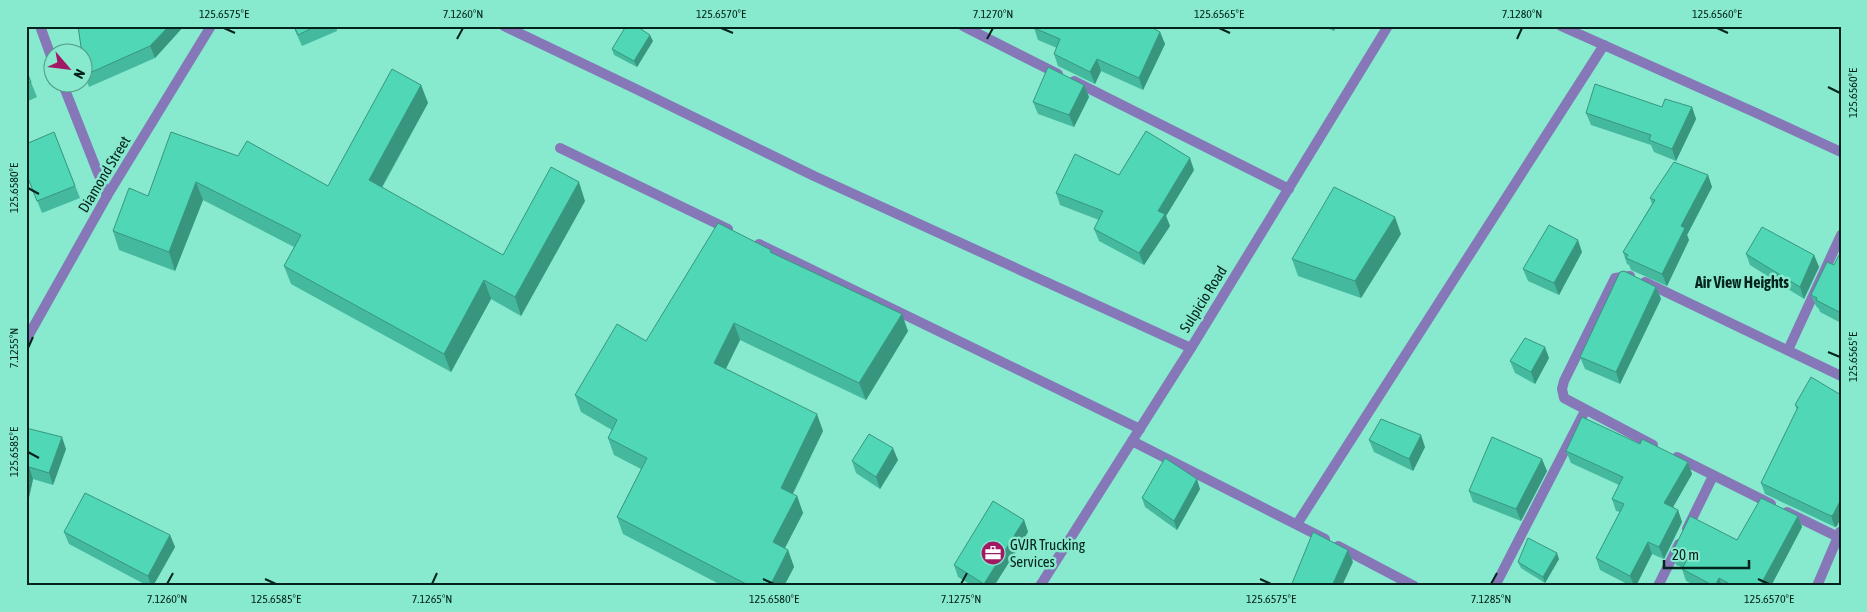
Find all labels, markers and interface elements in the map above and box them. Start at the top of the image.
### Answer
text: 125.6575°E [199,7,249,21]
text: 7.1260°N [443,7,483,21]
text: 125.6570°E [696,7,746,21]
text: 7.1270°N [973,7,1013,21]
text: 125.6565°E [1194,7,1244,21]
text: 7.1280°N [1502,7,1542,21]
text: 125.6560°E [1692,7,1742,21]
north arrow [42,42,92,92]
text: N [70,67,88,82]
text: 125.6560°E [1846,68,1860,118]
street label: Diamond Street [75,133,133,215]
text: 125.6580°E [7,163,21,213]
street label: Sulpicio Road [1176,263,1230,335]
district label: Air View Heights [1694,273,1789,291]
text: 7.1255°N [7,328,21,368]
text: 125.6565°E [1846,332,1860,382]
text: 125.6585°E [7,427,21,477]
place label: GVJR Trucking Services [1010,536,1086,570]
scale bar [1664,537,1750,569]
office icon: GVJR Trucking Services [980,540,1006,566]
text: 20 m [1672,546,1699,563]
text: 7.1260°N [147,592,187,606]
text: 125.6585°E [251,592,301,606]
text: 7.1265°N [412,592,452,606]
text: 125.6580°E [749,592,799,606]
text: 7.1275°N [941,592,981,606]
text: 125.6575°E [1246,592,1296,606]
text: 7.1285°N [1471,592,1511,606]
text: 125.6570°E [1744,592,1794,606]

